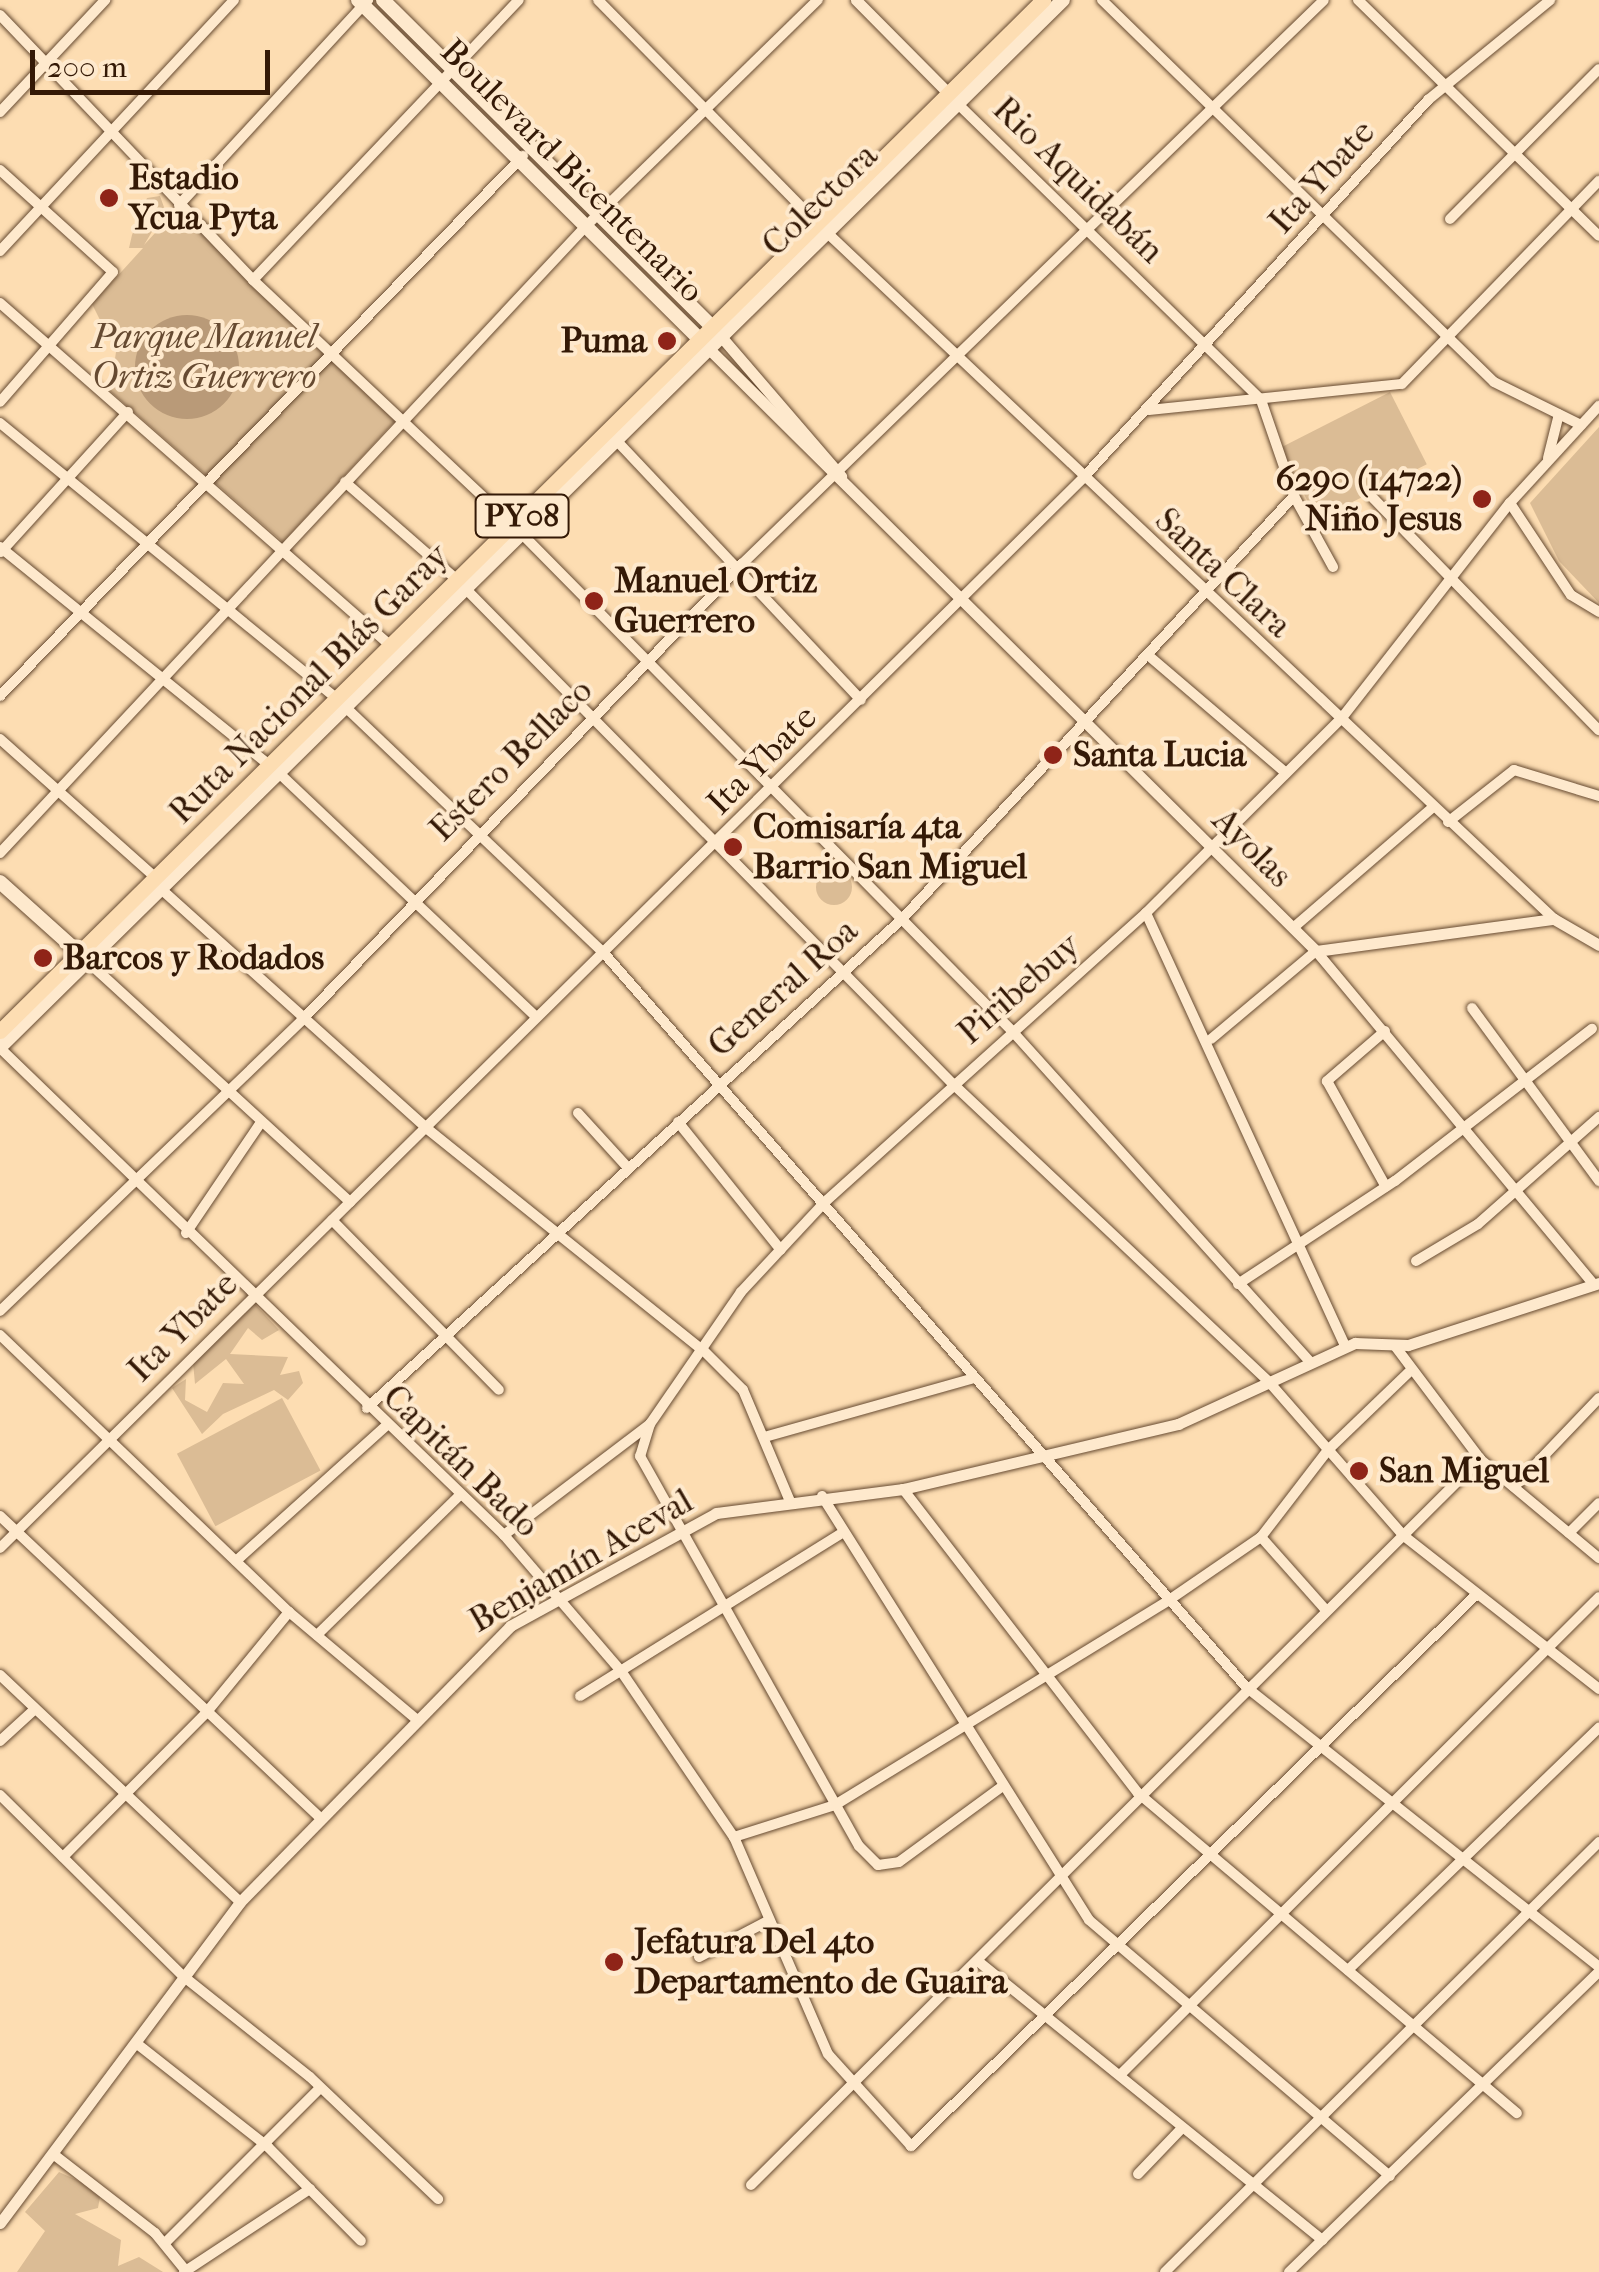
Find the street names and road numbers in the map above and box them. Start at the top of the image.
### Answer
street label: Boulevard Bicentenario [431,30,713,312]
street label: Rio Aquidabán [984,88,1172,272]
street label: Ita Ybate [1260,112,1384,242]
street label: Colectora [754,135,886,265]
road number: PY08 [474,489,570,543]
street label: Santa Clara [1146,499,1300,647]
street label: Ruta Nacional Blás Garay [160,535,458,833]
street label: Estero Bellaco [421,670,601,850]
street label: Ita Ybate [698,696,826,824]
street label: Ayolas [1203,799,1301,897]
street label: General Roa [700,910,866,1066]
street label: Piribebuy [949,925,1089,1053]
street label: Ita Ybate [119,1263,247,1391]
street label: Capitán Bado [374,1376,548,1546]
street label: Benjamín Aceval [462,1480,700,1642]

